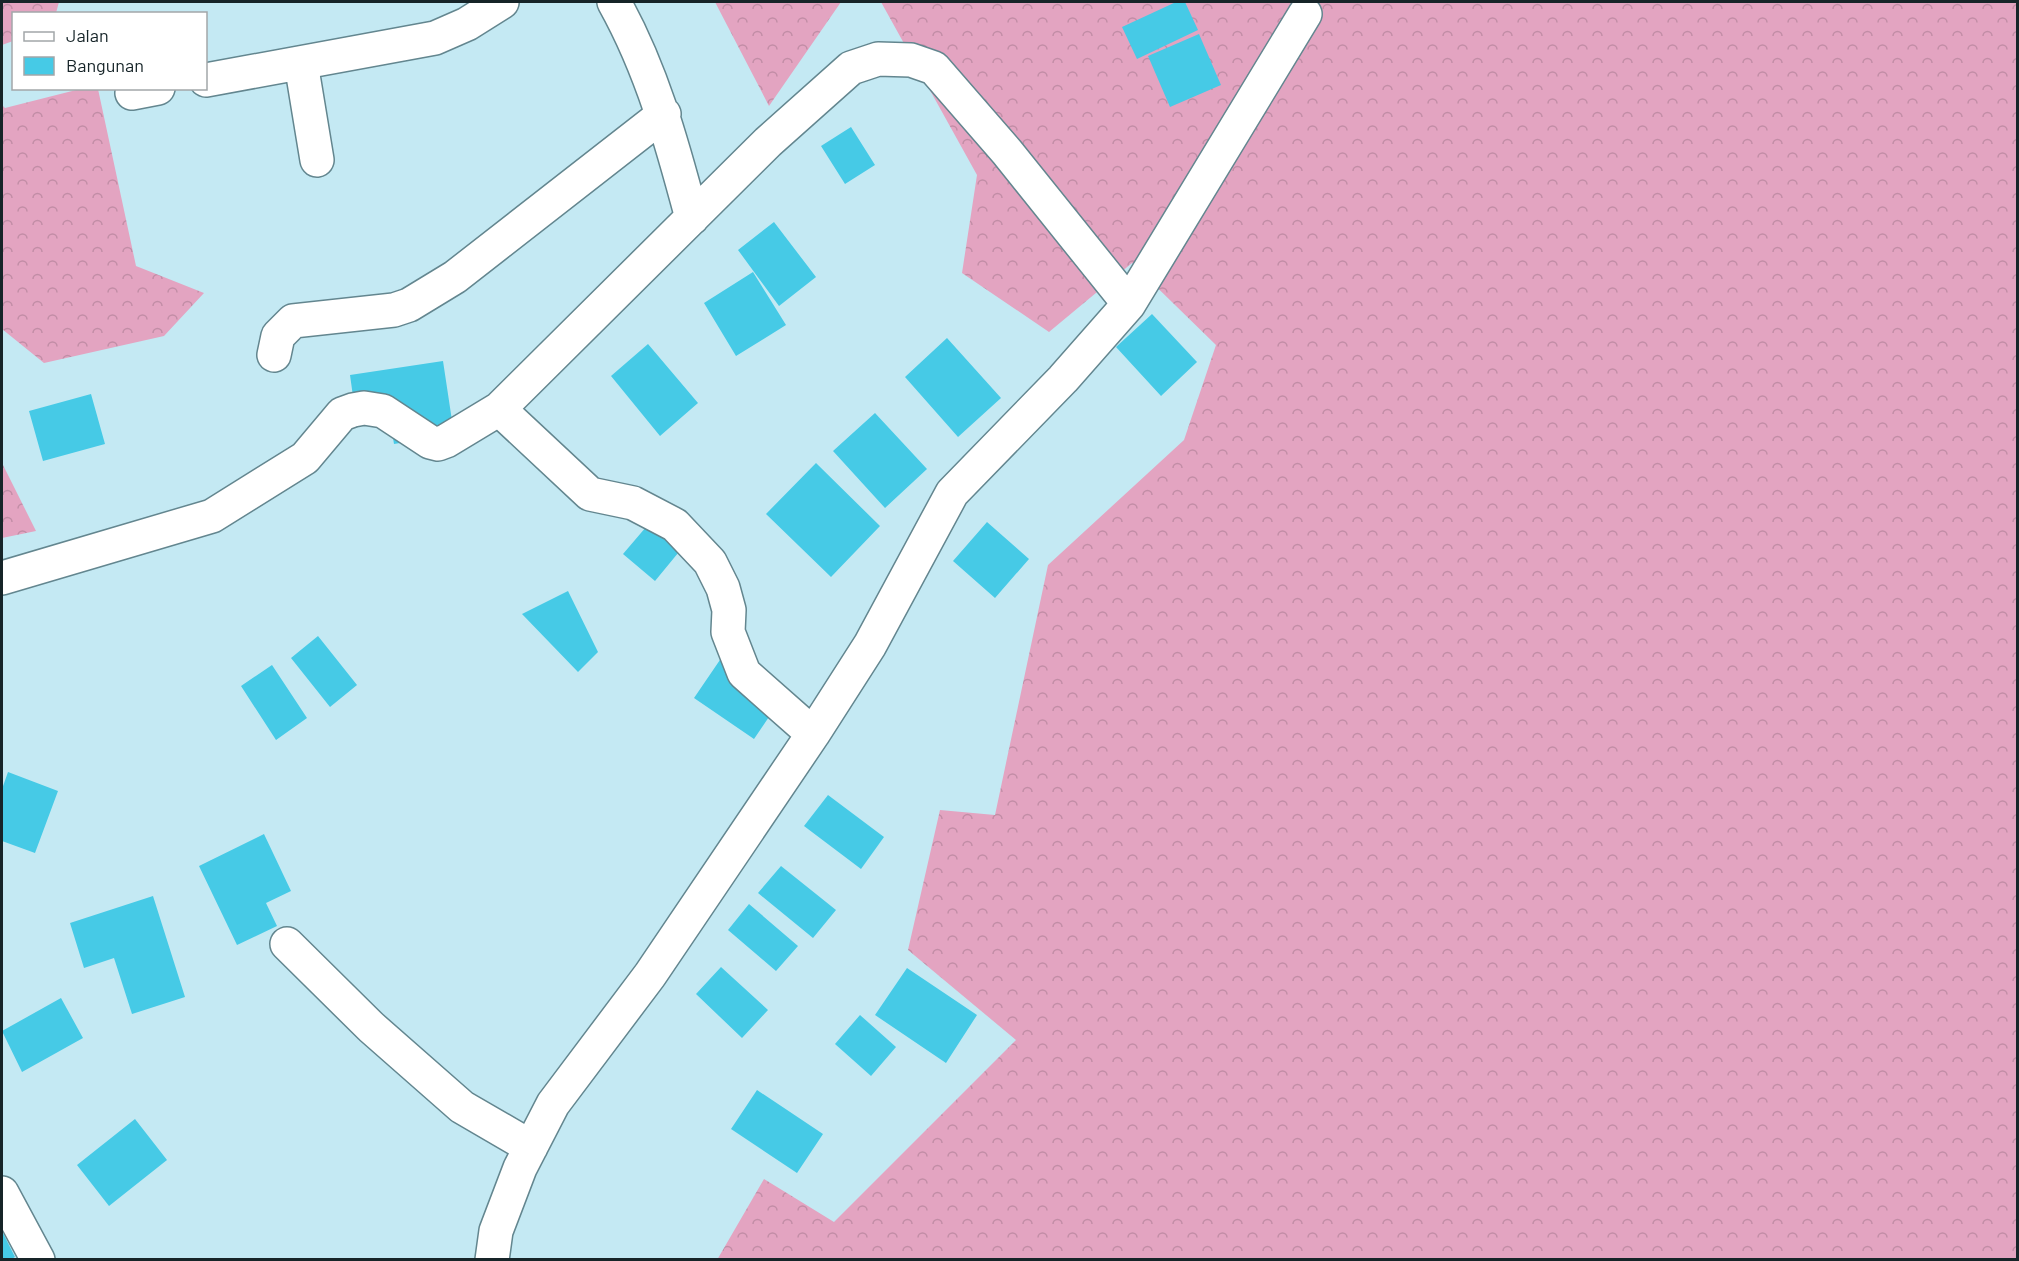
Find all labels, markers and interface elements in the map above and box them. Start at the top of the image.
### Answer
legend [12,12,207,90]
text: Jalan [66,24,109,46]
text: Bangunan [66,54,144,76]

